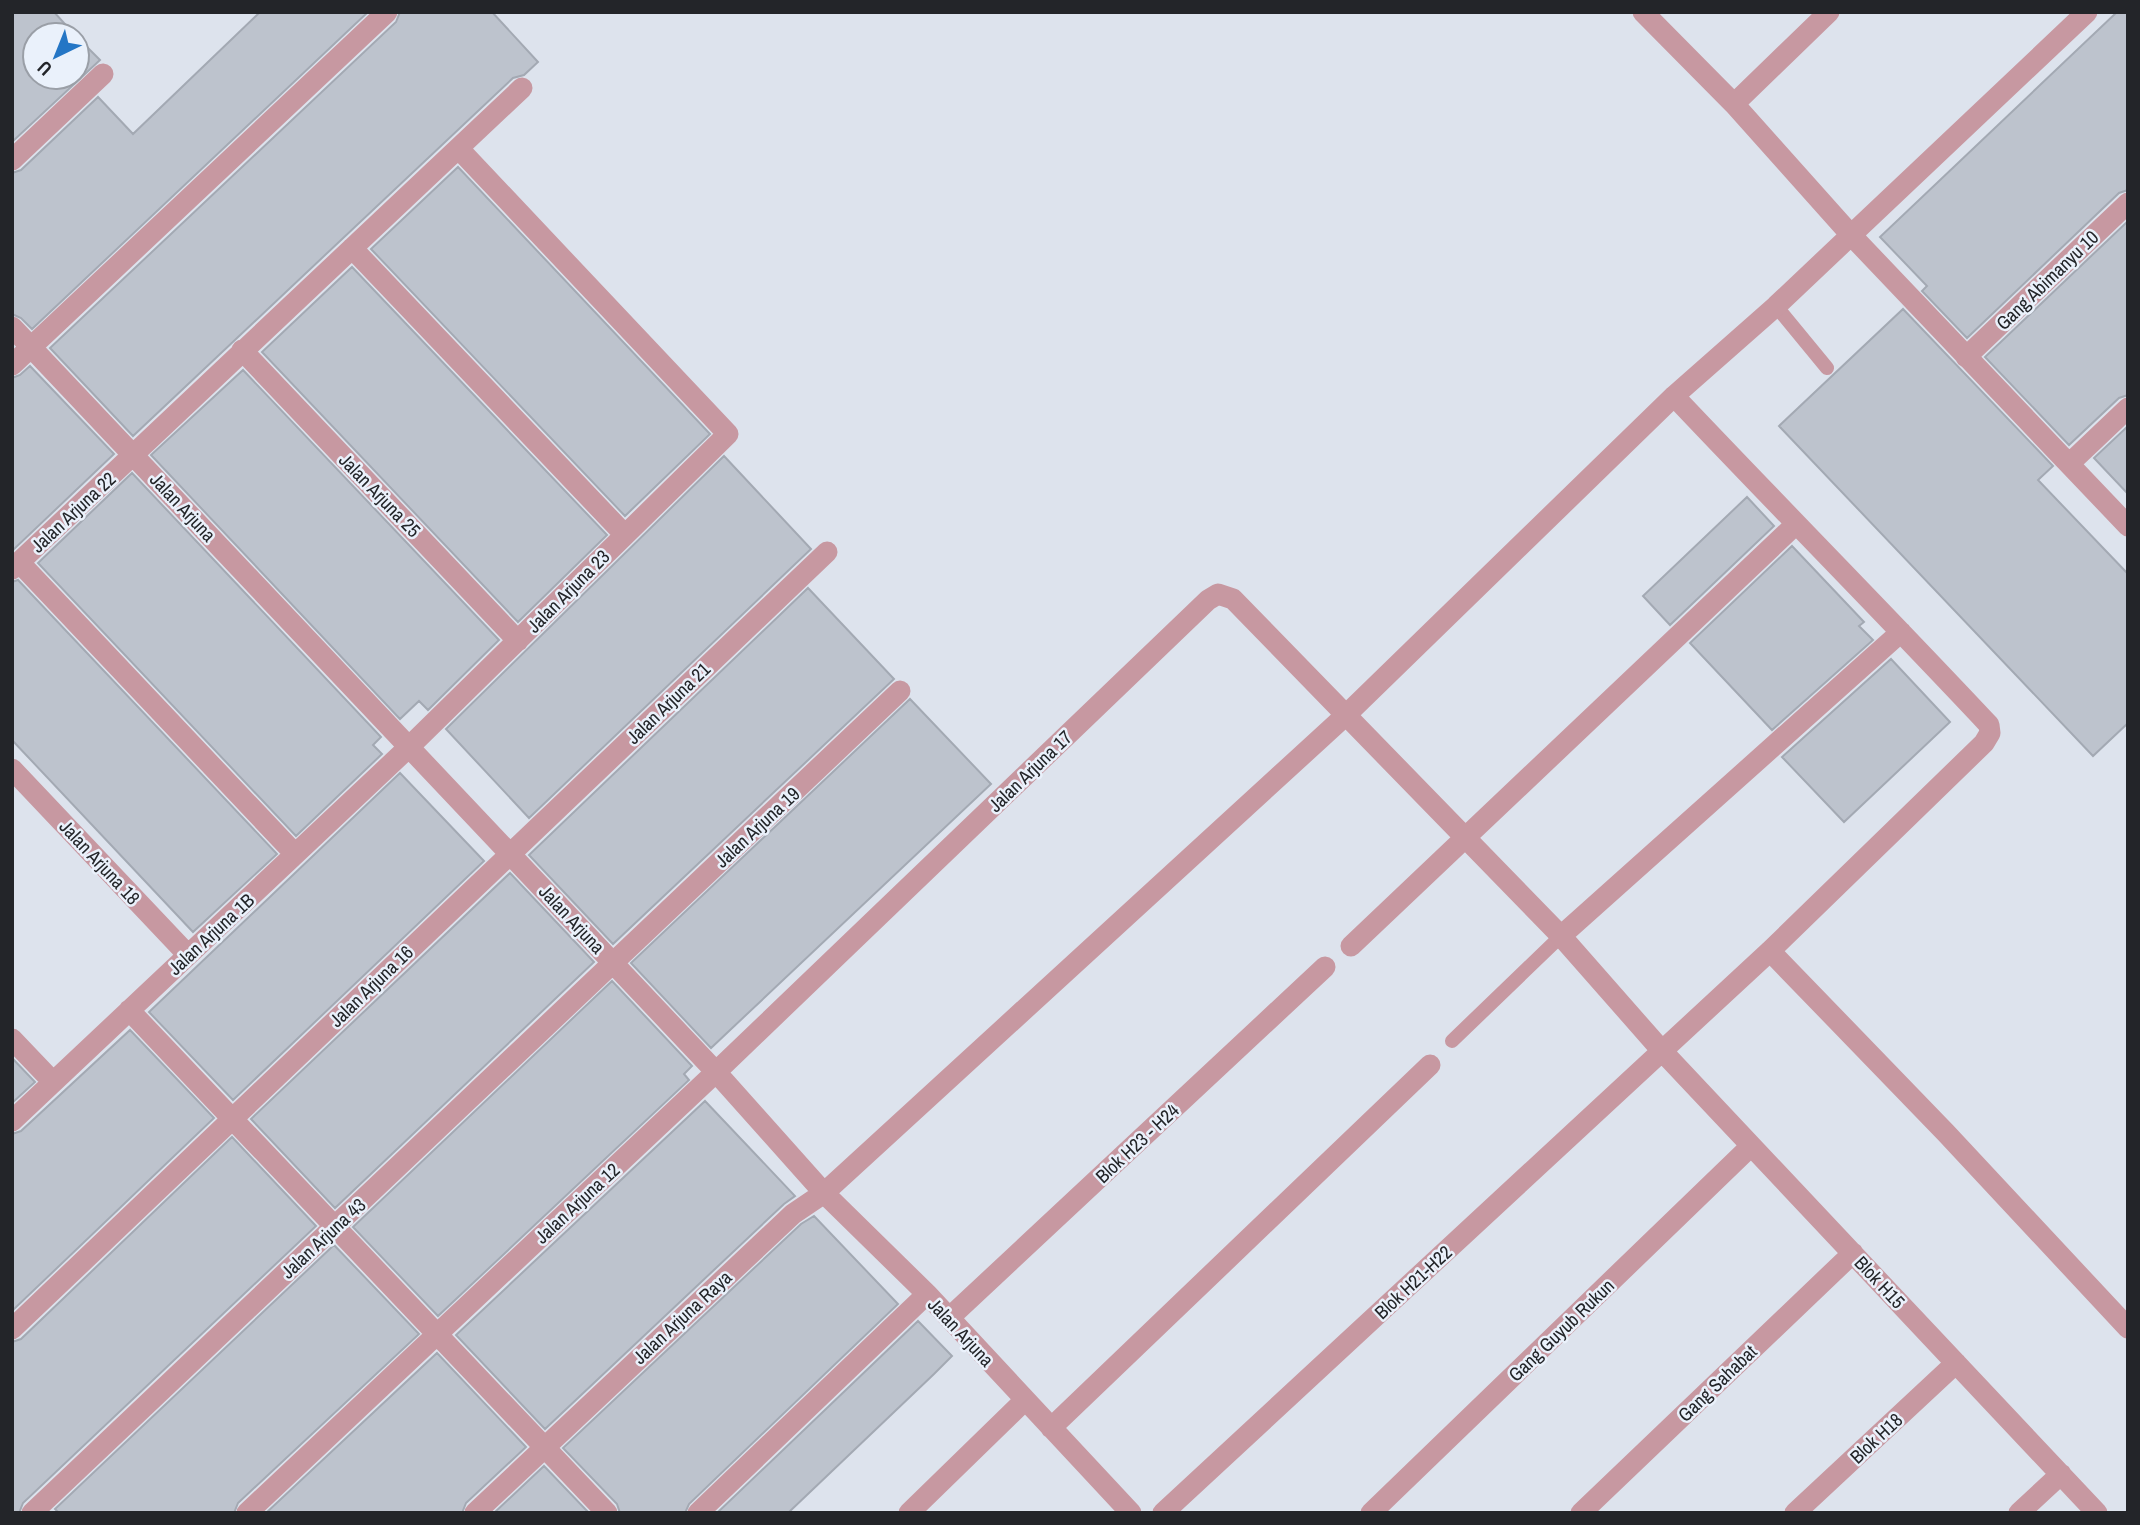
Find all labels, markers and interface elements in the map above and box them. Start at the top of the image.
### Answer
north arrow [21,21,91,91]
text: U [31,55,57,82]
street label: Gang Abimanyu 10 [1990,224,2104,336]
street label: Jalan Arjuna 25 [333,447,427,543]
street label: Jalan Arjuna 22 [25,466,121,558]
street label: Jalan Arjuna [144,467,222,547]
street label: Jalan Arjuna 23 [521,544,615,638]
street label: Jalan Arjuna 21 [620,656,716,750]
street label: Jalan Arjuna 17 [982,724,1078,818]
street label: Jalan Arjuna 19 [709,781,805,873]
street label: Jalan Arjuna 18 [54,814,146,910]
street label: Jalan Arjuna [533,879,611,959]
street label: Jalan Arjuna 1B [162,887,260,981]
street label: Jalan Arjuna 16 [323,939,419,1033]
street label: Blok H23 - H24 [1090,1097,1185,1189]
street label: Jalan Arjuna 12 [529,1157,625,1249]
street label: Jalan Arjuna 43 [275,1192,371,1284]
street label: Blok H21-H22 [1369,1239,1457,1325]
street label: Blok H15 [1849,1250,1911,1314]
street label: Jalan Arjuna Raya [627,1264,737,1370]
street label: Gang Guyub Rukun [1502,1273,1620,1387]
street label: Jalan Arjuna [922,1292,1000,1372]
street label: Gang Sahabat [1672,1338,1763,1427]
street label: Blok H18 [1844,1407,1908,1469]

